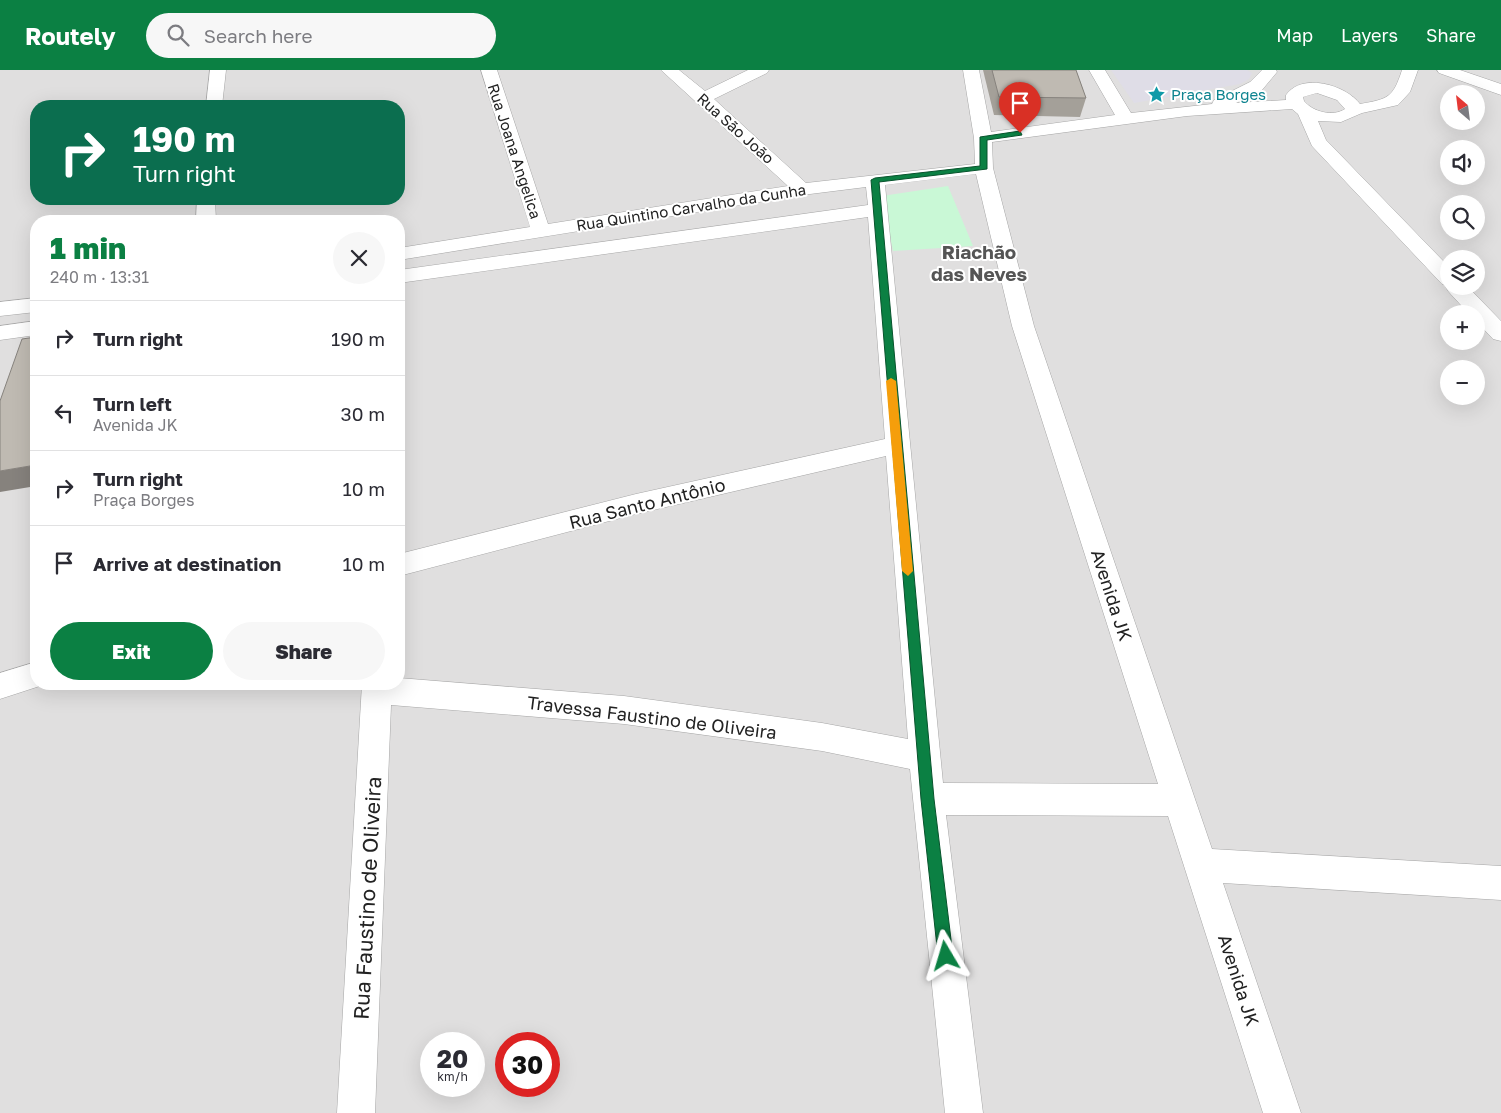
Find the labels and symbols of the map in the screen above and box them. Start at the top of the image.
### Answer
street label: Rua Joana Angelica [485,81,545,221]
pin [999,82,1041,133]
place icon: Praça Borges [1147,84,1167,104]
place label: Praça Borges [1171,85,1266,103]
north arrow [1440,85,1485,130]
street label: Rua São João [694,89,778,167]
street label: Rua Quintino Carvalho da Cunha [575,180,807,234]
district label: Riachão das Neves [931,240,1027,285]
street label: Rua Santo Antônio [567,473,727,533]
street label: Avenida JK [1087,546,1137,644]
street label: Travessa Faustino de Oliveira [526,691,778,743]
street label: Rua Faustino de Oliveira [348,776,386,1020]
position arrow [919,929,971,981]
street label: Avenida JK [1214,931,1264,1029]
speed limit sign: 30 [495,1032,560,1097]

